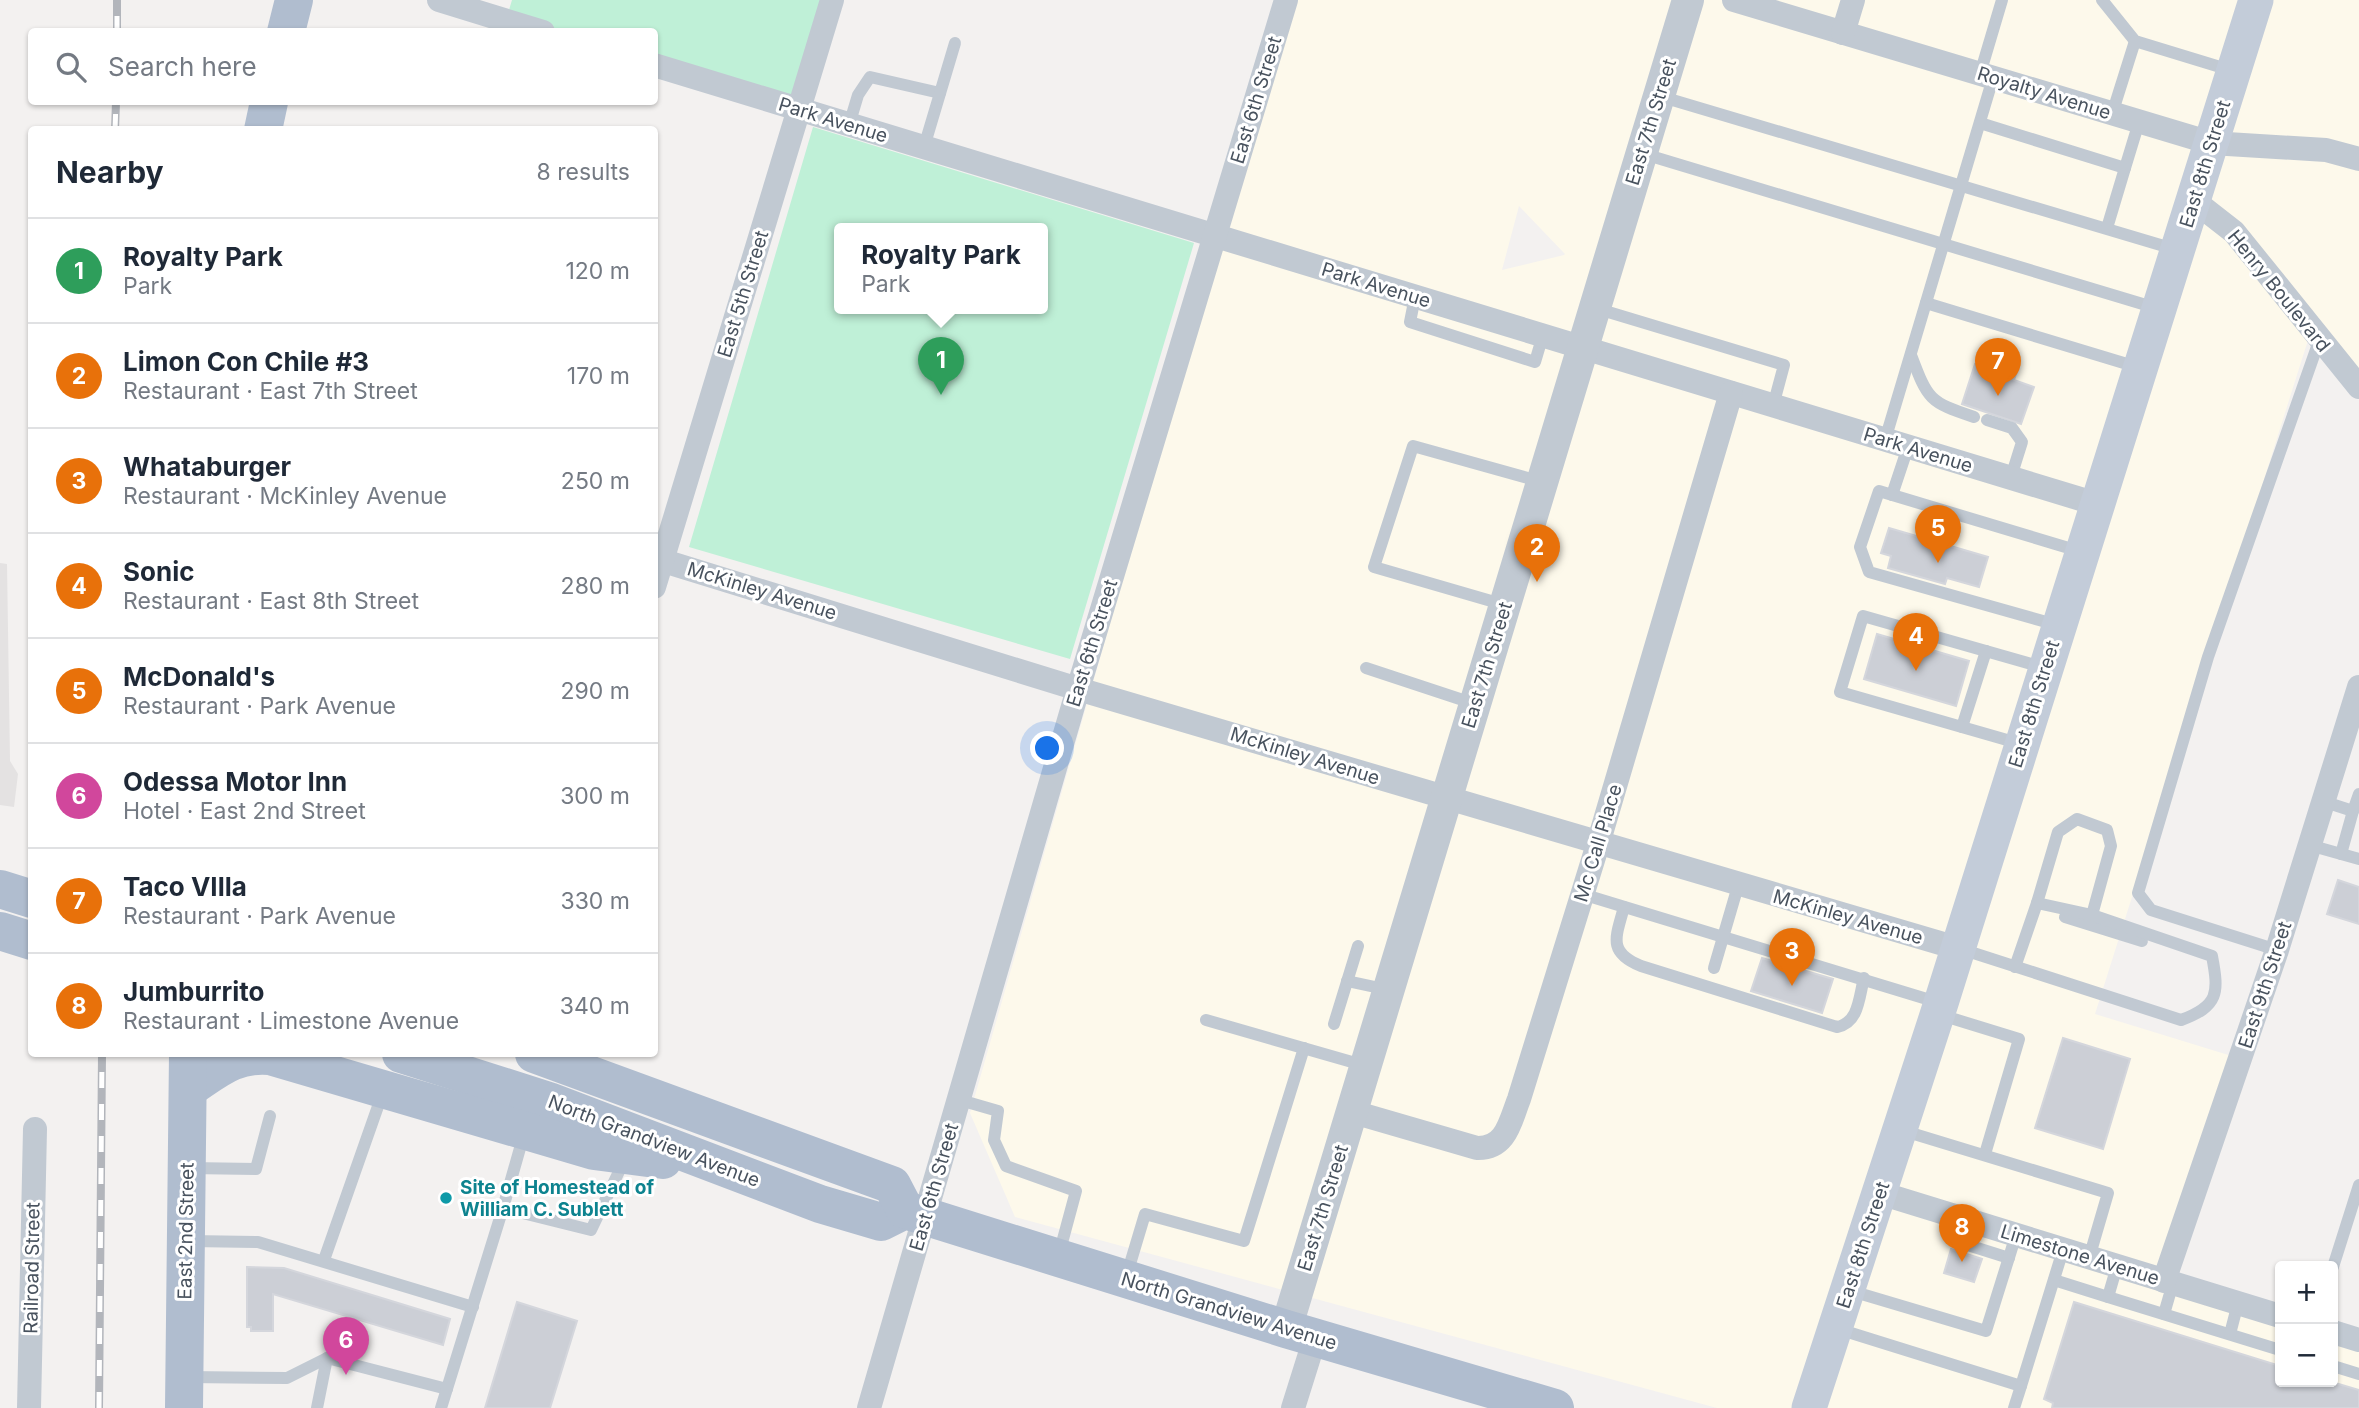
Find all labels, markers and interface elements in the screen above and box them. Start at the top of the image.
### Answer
search box [28,28,658,105]
street label: East 6th Street [1226,34,1286,166]
icon: search [52,48,90,86]
text: Search here [108,51,257,82]
street label: East 7th Street [1621,56,1681,188]
street label: Royalty Avenue [1974,62,2114,124]
street label: Park Avenue [776,93,890,147]
street label: East 8th Street [2175,98,2235,230]
text: Nearby [56,154,164,190]
text: 8 results [537,158,630,186]
popup [834,223,1048,314]
street label: Henry Boulevard [2223,225,2335,357]
street label: East 5th Street [713,228,773,360]
text: Royalty Park [861,239,1021,270]
text: Royalty Park [123,241,283,272]
text: 1 [74,257,84,285]
text: 120 m [565,257,630,285]
street label: Park Avenue [1319,258,1433,312]
text: Park [861,270,910,298]
text: Park [123,272,172,300]
pin: 1 [918,337,964,395]
pin: 7 [1975,338,2021,396]
text: Limon Con Chile #3 [123,346,369,377]
text: 2 [72,362,86,390]
text: 170 m [567,362,630,390]
text: Restaurant · East 7th Street [123,377,418,405]
street label: Park Avenue [1861,423,1975,477]
text: Whataburger [123,451,291,482]
text: 3 [72,467,86,495]
text: 250 m [561,467,630,495]
text: Restaurant · McKinley Avenue [123,482,447,510]
pin: 5 [1915,505,1961,563]
pin: 2 [1514,524,1560,582]
text: Sonic [123,556,195,587]
street label: McKinley Avenue [685,557,839,625]
text: 4 [71,572,87,600]
text: 280 m [561,572,630,600]
street label: East 6th Street [1062,577,1122,709]
text: Restaurant · East 8th Street [123,587,419,615]
street label: East 7th Street [1457,599,1517,731]
pin: 4 [1893,613,1939,671]
street label: East 8th Street [2004,638,2064,770]
text: McDonald's [123,661,275,692]
text: 5 [72,677,86,705]
text: 290 m [561,677,630,705]
text: Restaurant · Park Avenue [123,692,396,720]
street label: McKinley Avenue [1228,722,1382,790]
your location [1030,731,1064,765]
text: Odessa Motor Inn [123,766,347,797]
street label: Mc Call Place [1569,781,1627,905]
text: 6 [72,782,86,810]
text: 300 m [560,782,630,810]
text: Hotel · East 2nd Street [123,797,366,825]
text: Taco VIlla [123,871,247,902]
street label: McKinley Avenue [1770,885,1926,949]
text: 7 [72,887,86,915]
text: 330 m [560,887,630,915]
text: Restaurant · Park Avenue [123,902,396,930]
street label: East 9th Street [2234,919,2296,1051]
pin: 3 [1769,928,1815,986]
text: Jumburrito [123,976,265,1007]
text: 8 [72,992,86,1020]
text: 340 m [560,992,630,1020]
text: Restaurant · Limestone Avenue [123,1007,459,1035]
street label: North Grandview Avenue [545,1090,763,1192]
street label: East 6th Street [905,1120,963,1254]
street label: East 7th Street [1293,1142,1353,1274]
street label: East 2nd Street [173,1162,199,1300]
place label: Site of Homestead of William C. Sublett [460,1176,654,1221]
street label: East 8th Street [1832,1179,1894,1311]
marker: Site of Homestead of William C. Sublett [438,1190,454,1206]
street label: Railroad Street [19,1202,45,1334]
pin: 8 [1939,1204,1985,1262]
street label: Limestone Avenue [1998,1220,2162,1290]
map controls [2275,1261,2338,1387]
button: + [2275,1261,2338,1324]
street label: North Grandview Avenue [1118,1267,1340,1355]
pin: 6 [323,1317,369,1375]
button: − [2275,1324,2338,1387]

